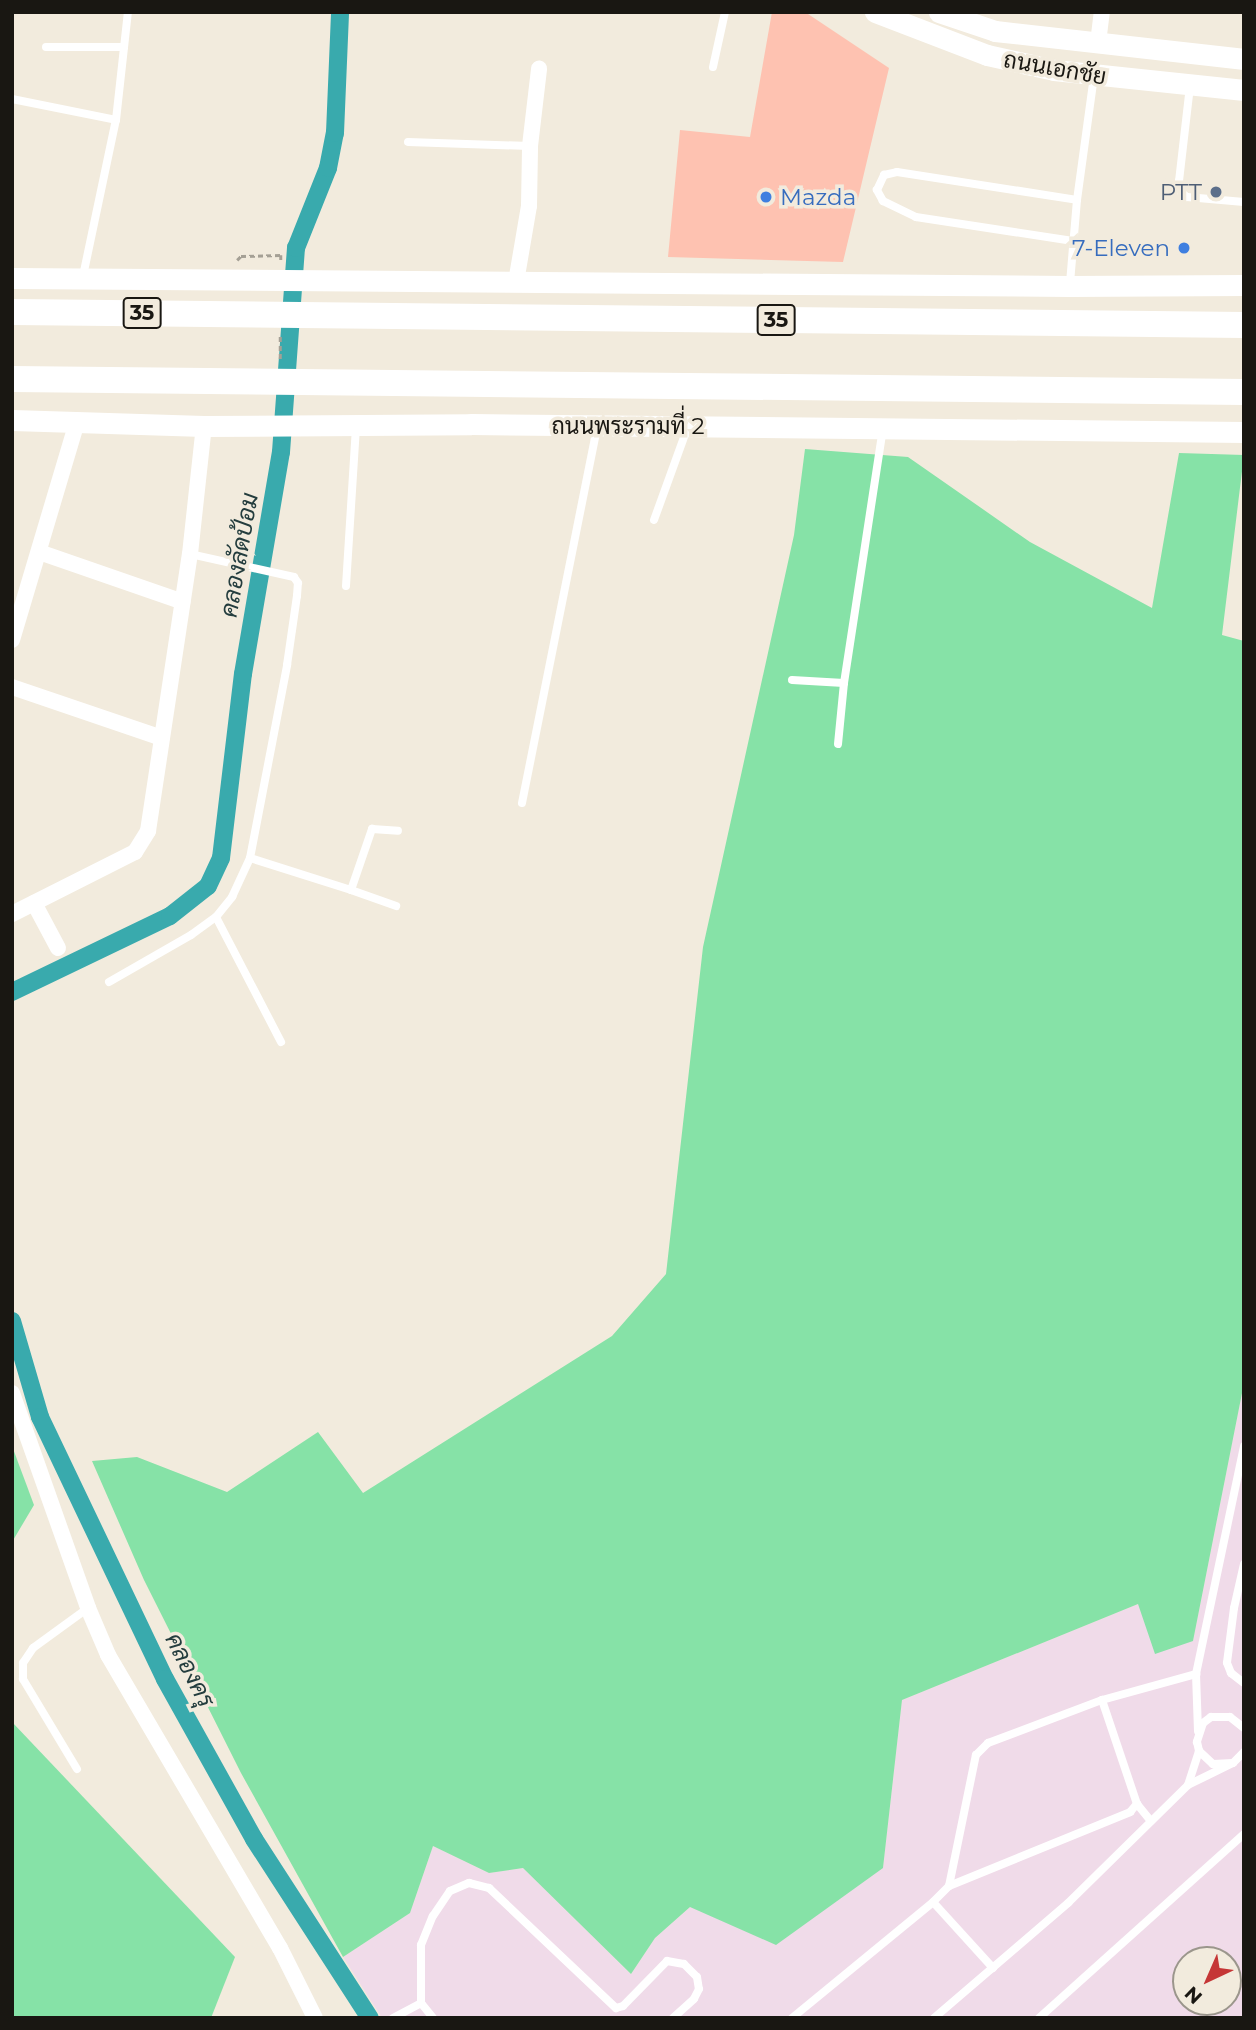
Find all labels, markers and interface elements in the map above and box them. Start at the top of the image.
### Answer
street label: ถนนเอกชัย [1002,45,1108,91]
place label: PTT [1160,178,1202,206]
place label: Mazda [780,183,856,211]
marker: PTT [1208,184,1224,200]
marker: Mazda [758,189,774,205]
place label: 7-Eleven [1072,234,1170,262]
marker: 7-Eleven [1176,240,1192,256]
road number: 35 [121,296,163,330]
road number: 35 [755,302,797,338]
street label: ถนนพระรามที่ 2 [551,412,705,440]
water label: คลองลัดป้อม [214,490,264,620]
water label: คลองครุ [159,1628,221,1712]
north arrow [1172,1946,1242,2016]
text: N [1180,1981,1207,2009]

